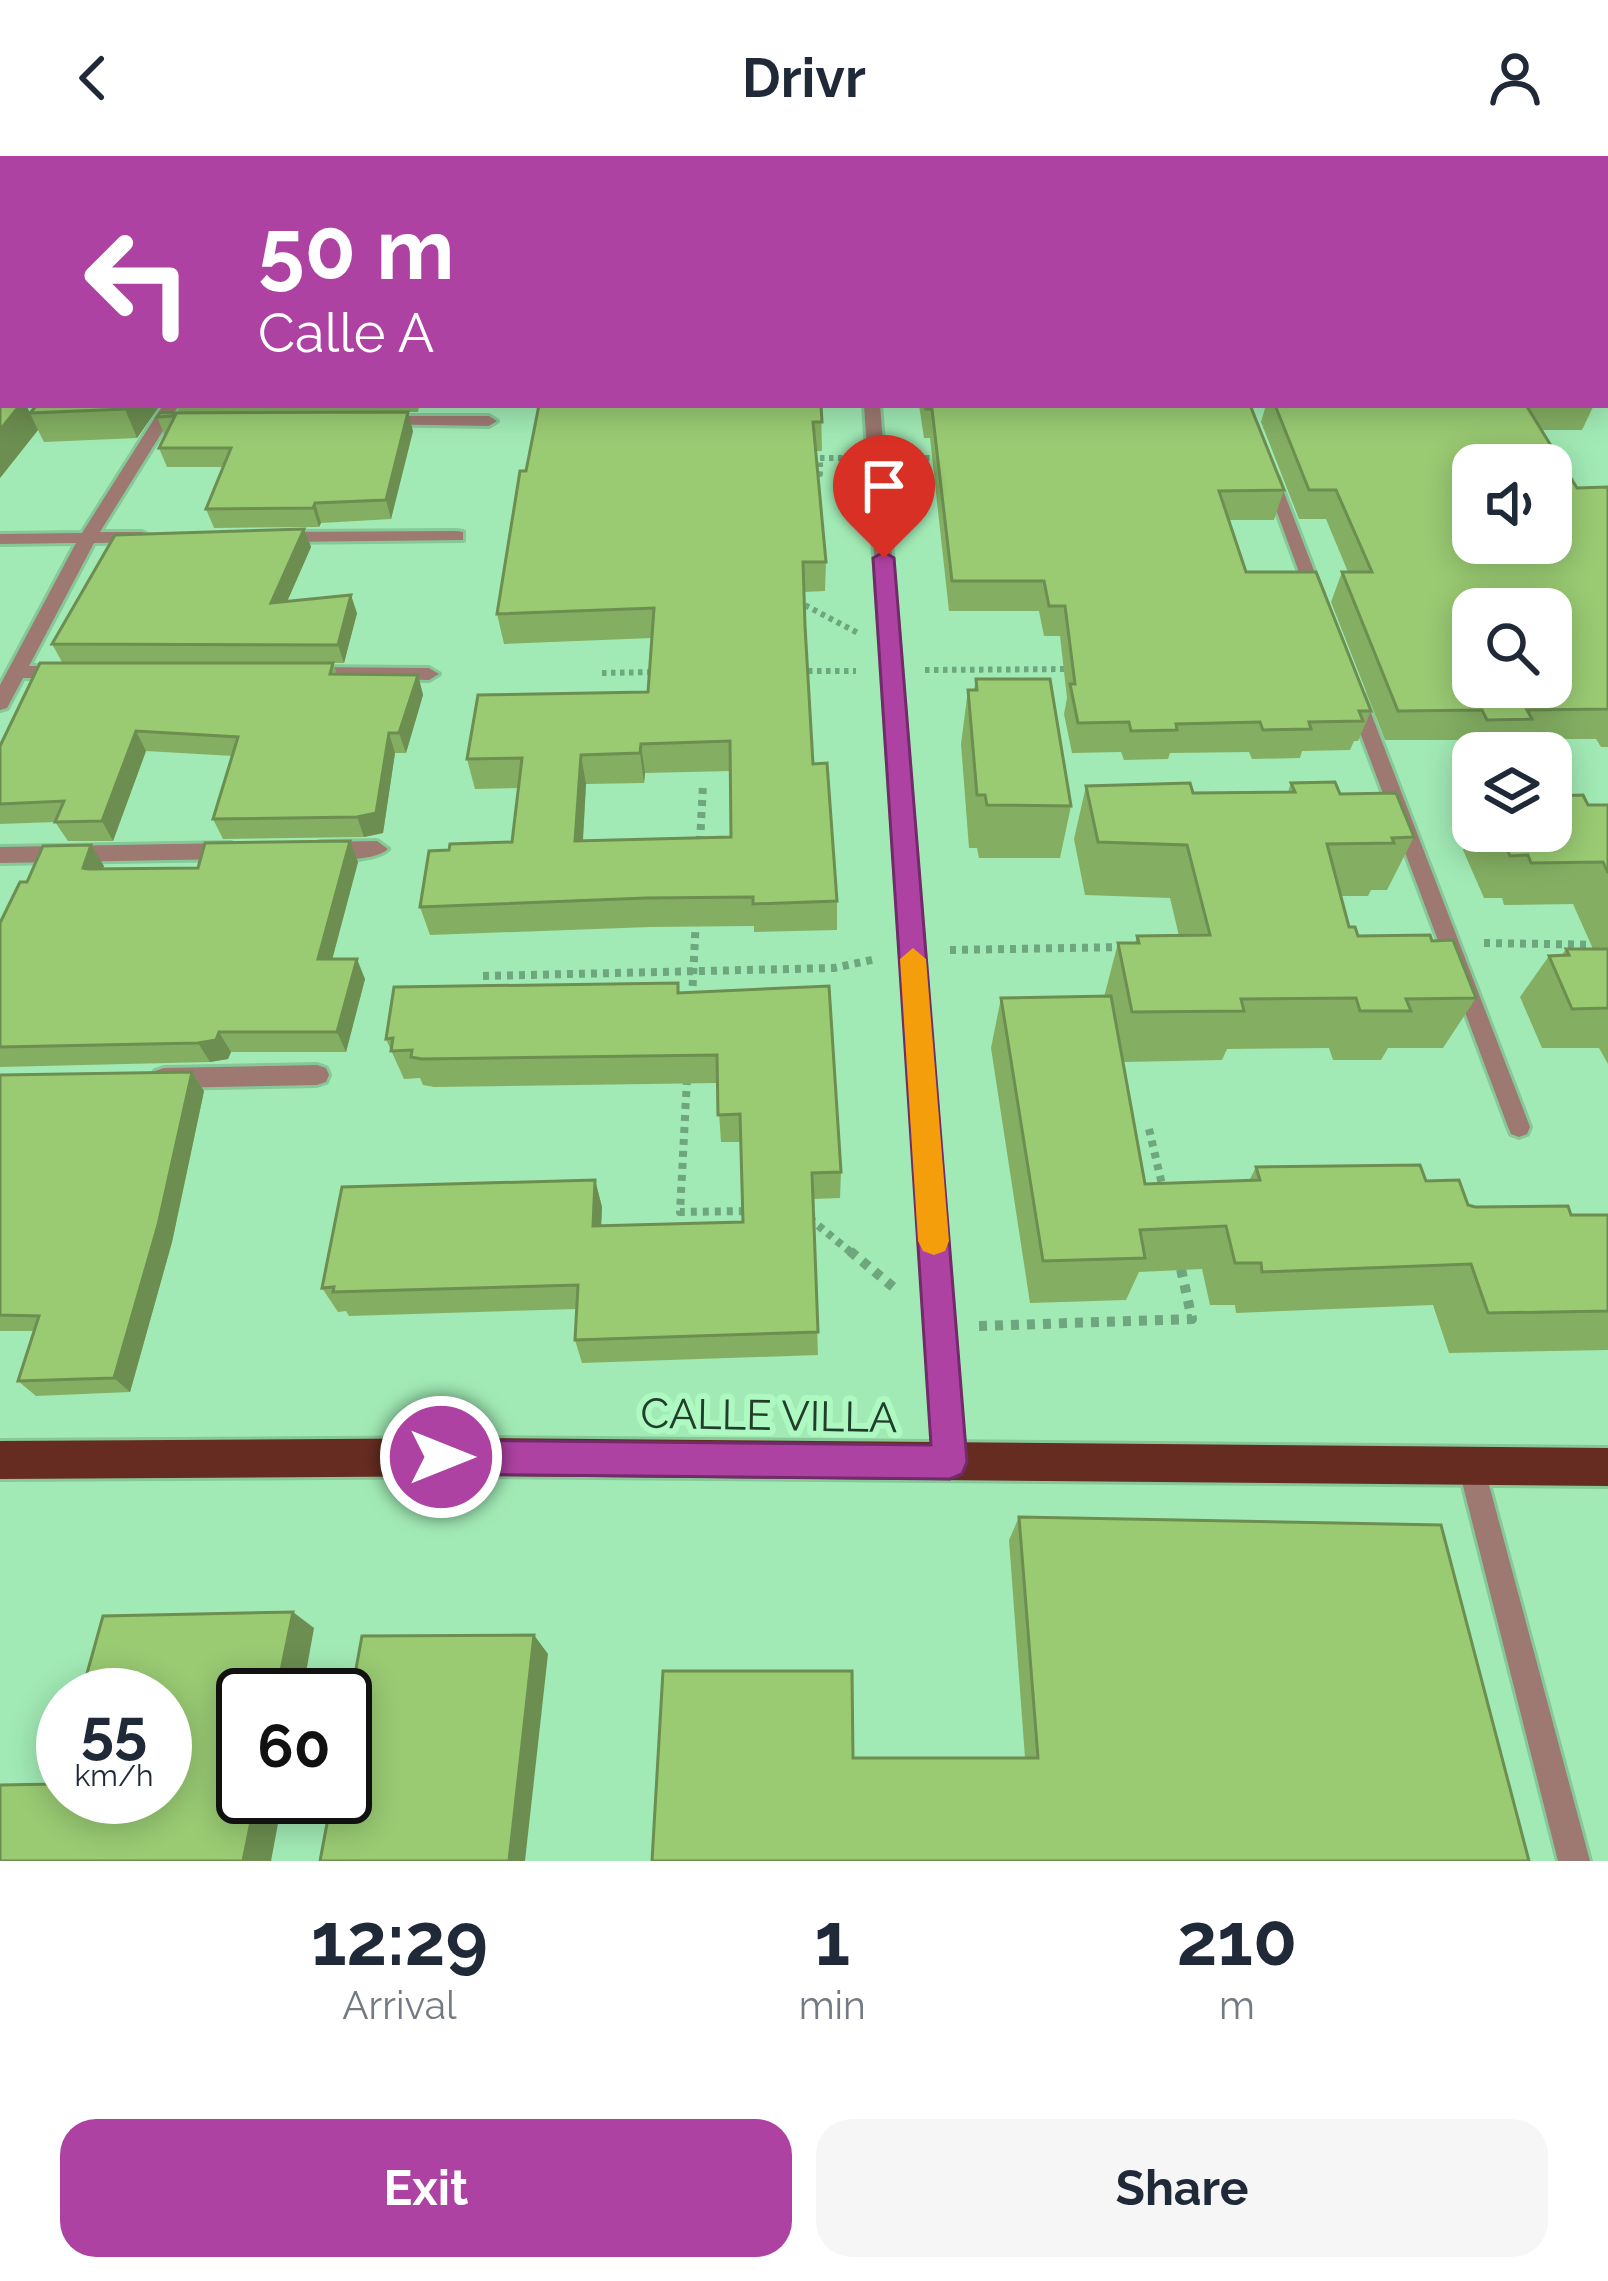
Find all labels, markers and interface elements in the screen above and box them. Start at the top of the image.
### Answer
icon: back [60,45,126,111]
icon: person [1482,45,1548,111]
text: Drivr [742,46,866,110]
text: 50 m [258,200,454,299]
icon: left [60,204,216,360]
text: Calle A [258,301,434,365]
pin [833,435,935,558]
map controls [1452,444,1572,852]
button: sound [1452,444,1572,564]
icon: arrive [851,453,917,519]
button: search [1452,588,1572,708]
button: layers [1452,732,1572,852]
street label: CALLE VILLA [640,1389,898,1442]
position arrow [378,1394,504,1520]
speed limit sign: 60 [216,1668,372,1824]
text: 55 [81,1696,147,1766]
text: km/h [74,1758,154,1793]
text: 12:29 [311,1897,488,1982]
text: 1 [814,1897,850,1982]
text: 210 [1177,1897,1297,1982]
text: Arrival [342,1982,457,2028]
text: min [799,1982,866,2028]
text: m [1219,1982,1255,2028]
button: Exit [60,2119,792,2257]
button: Share [816,2119,1548,2257]

